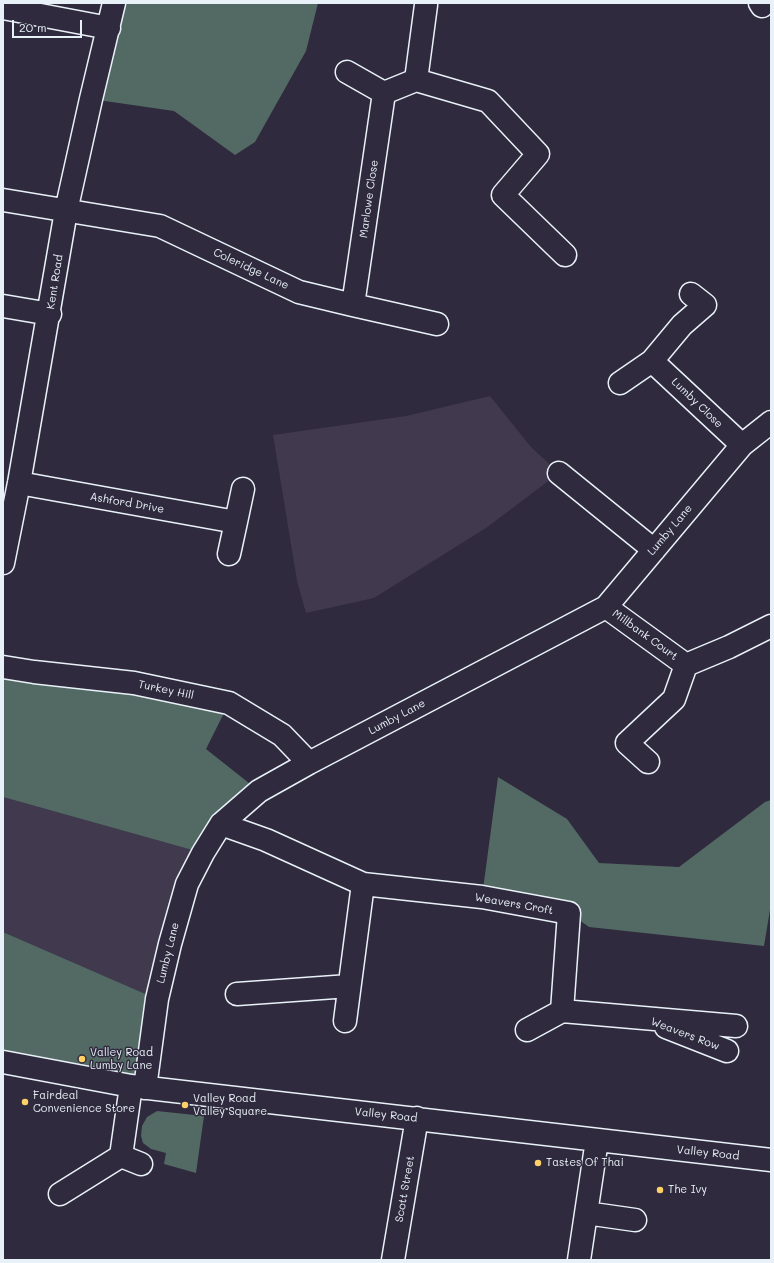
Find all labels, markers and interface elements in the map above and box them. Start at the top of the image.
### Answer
scale bar [14,12,84,38]
text: 20 m [19,19,47,35]
street label: Marlowe Close [357,159,381,239]
street label: Coleridge Lane [211,246,291,292]
street label: Kent Road [44,254,66,310]
street label: Lumby Close [669,375,725,431]
street label: Ashford Drive [89,490,165,516]
street label: Lumby Lane [645,502,695,558]
street label: Millbank Court [610,607,680,663]
street label: Turkey Hill [137,678,195,702]
street label: Lumby Lane [366,697,428,737]
street label: Weavers Croft [474,891,554,917]
street label: Lumby Lane [154,921,182,985]
street label: Weavers Row [649,1015,721,1053]
place label: Valley Road Lumby Lane [90,1046,153,1072]
marker: Valley Road Lumby Lane [77,1054,87,1064]
place label: Fairdeal Convenience Store [33,1089,135,1115]
place label: Valley Road Valley Square [193,1092,267,1118]
marker: Fairdeal Convenience Store [20,1097,30,1107]
marker: Valley Road Valley Square [180,1100,190,1110]
street label: Valley Road [354,1105,418,1125]
street label: Valley Road [676,1143,740,1163]
street label: Scott Street [393,1155,417,1223]
place label: Tastes Of Thai [546,1156,624,1170]
marker: Tastes Of Thai [533,1158,543,1168]
place label: The Ivy [668,1183,707,1197]
marker: The Ivy [655,1185,665,1195]

